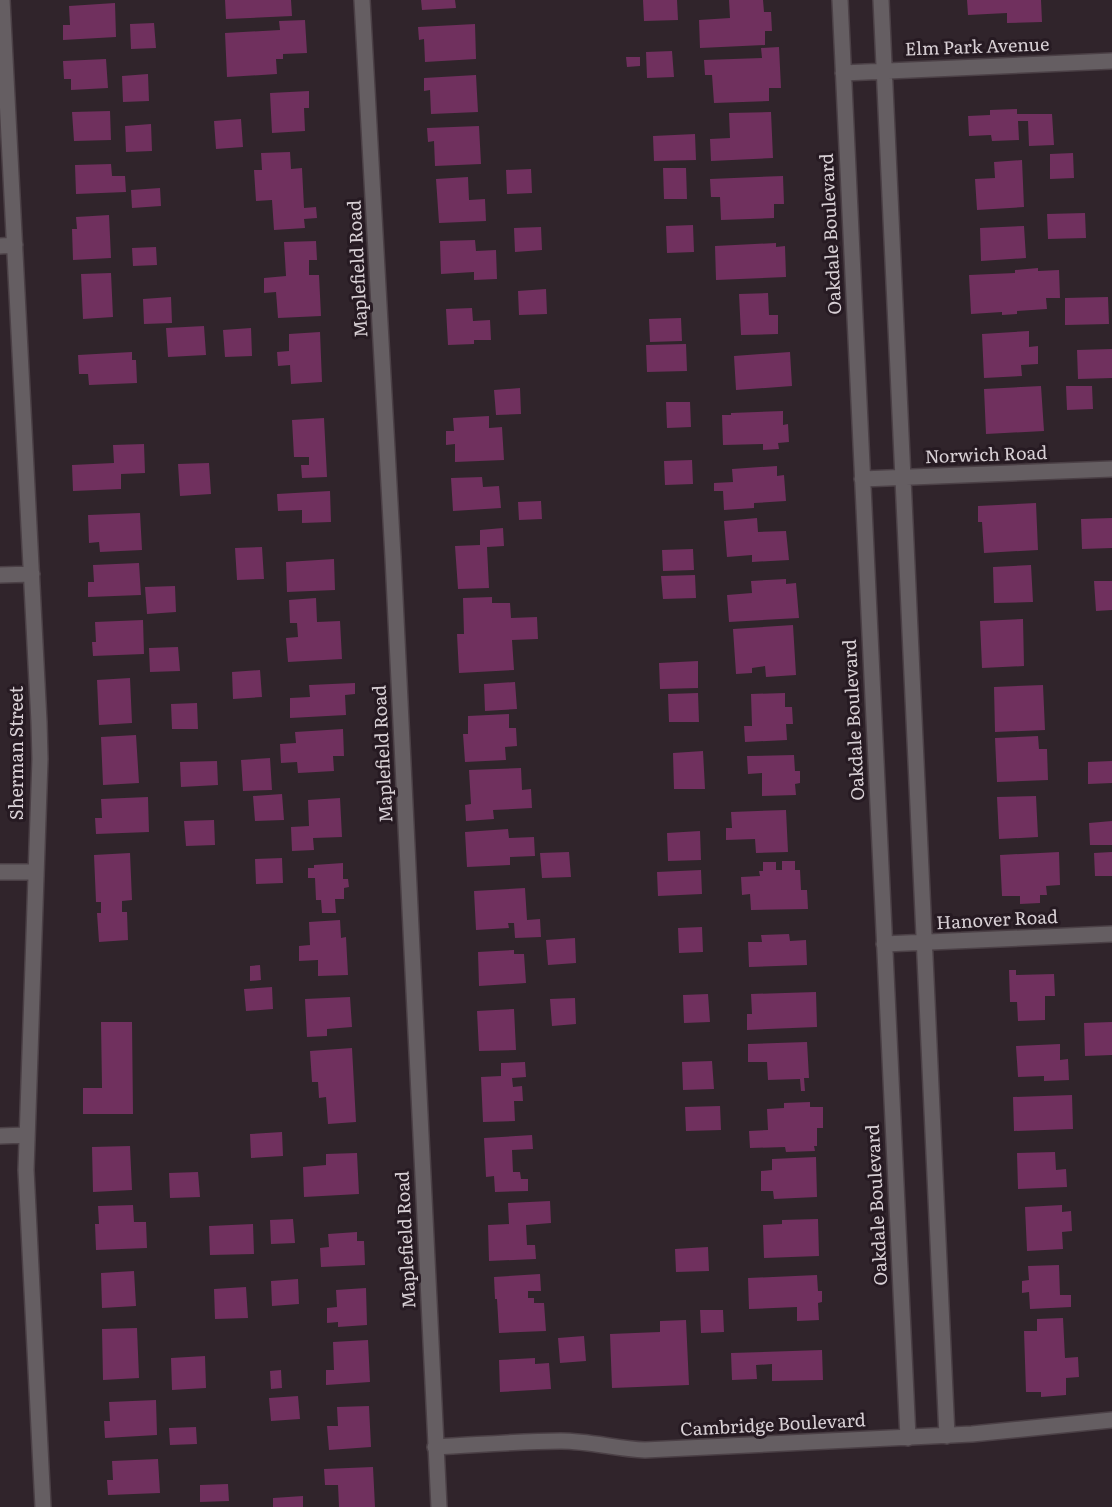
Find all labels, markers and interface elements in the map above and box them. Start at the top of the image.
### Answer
street label: Elm Park Avenue [904,29,1050,62]
street label: Oakdale Boulevard [812,153,847,315]
street label: Maplefield Road [339,199,374,339]
street label: Norwich Road [924,438,1048,469]
street label: Oakdale Boulevard [835,639,870,801]
street label: Maplefield Road [364,684,399,824]
street label: Sherman Street [2,685,29,820]
street label: Hanover Road [935,902,1058,935]
street label: Oakdale Boulevard [858,1124,893,1286]
street label: Maplefield Road [387,1170,422,1310]
street label: Cambridge Boulevard [680,1405,866,1442]

